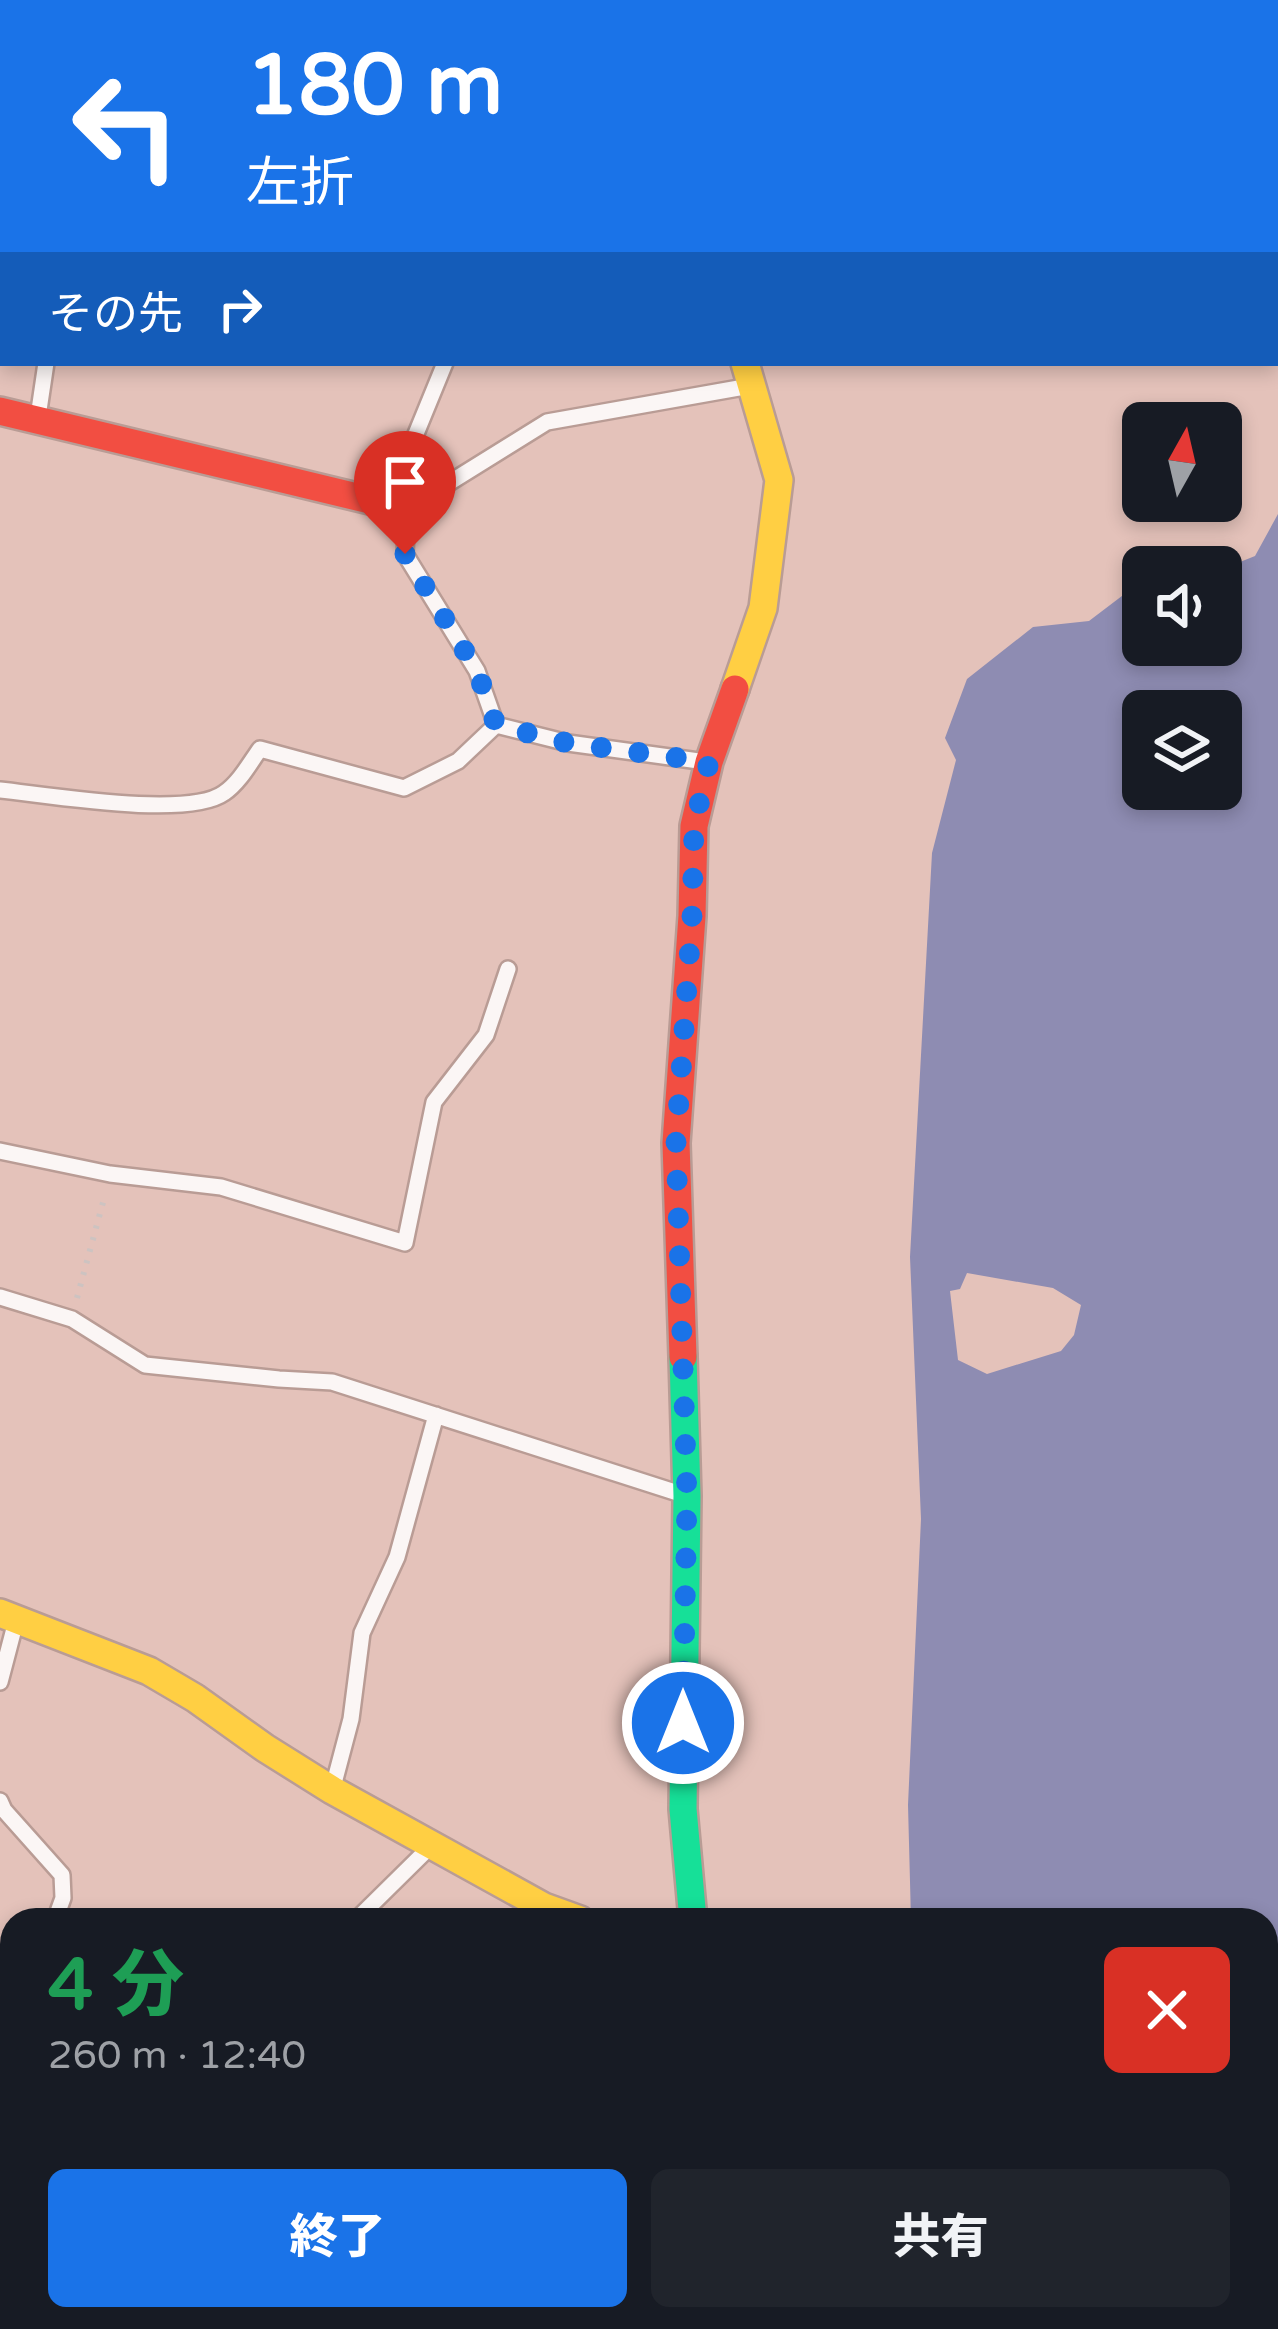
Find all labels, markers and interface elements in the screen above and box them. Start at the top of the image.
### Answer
text: 180 m [246,36,503,137]
icon: left [48,48,204,204]
text: 左折 [246,151,354,216]
icon: right [207,276,273,342]
text: その先 [48,288,183,342]
north arrow [1122,402,1242,522]
map controls [1122,402,1242,810]
pin [354,431,456,554]
icon: arrive [372,449,438,515]
button: sound [1122,546,1242,666]
button: layers [1122,690,1242,810]
position arrow [620,1660,746,1786]
text: 4 分 [48,1943,184,2030]
button: close [1104,1947,1230,2073]
text: 260 m · 12:40 [48,2032,306,2079]
button: 終了 [48,2169,627,2307]
button: 共有 [651,2169,1230,2307]

